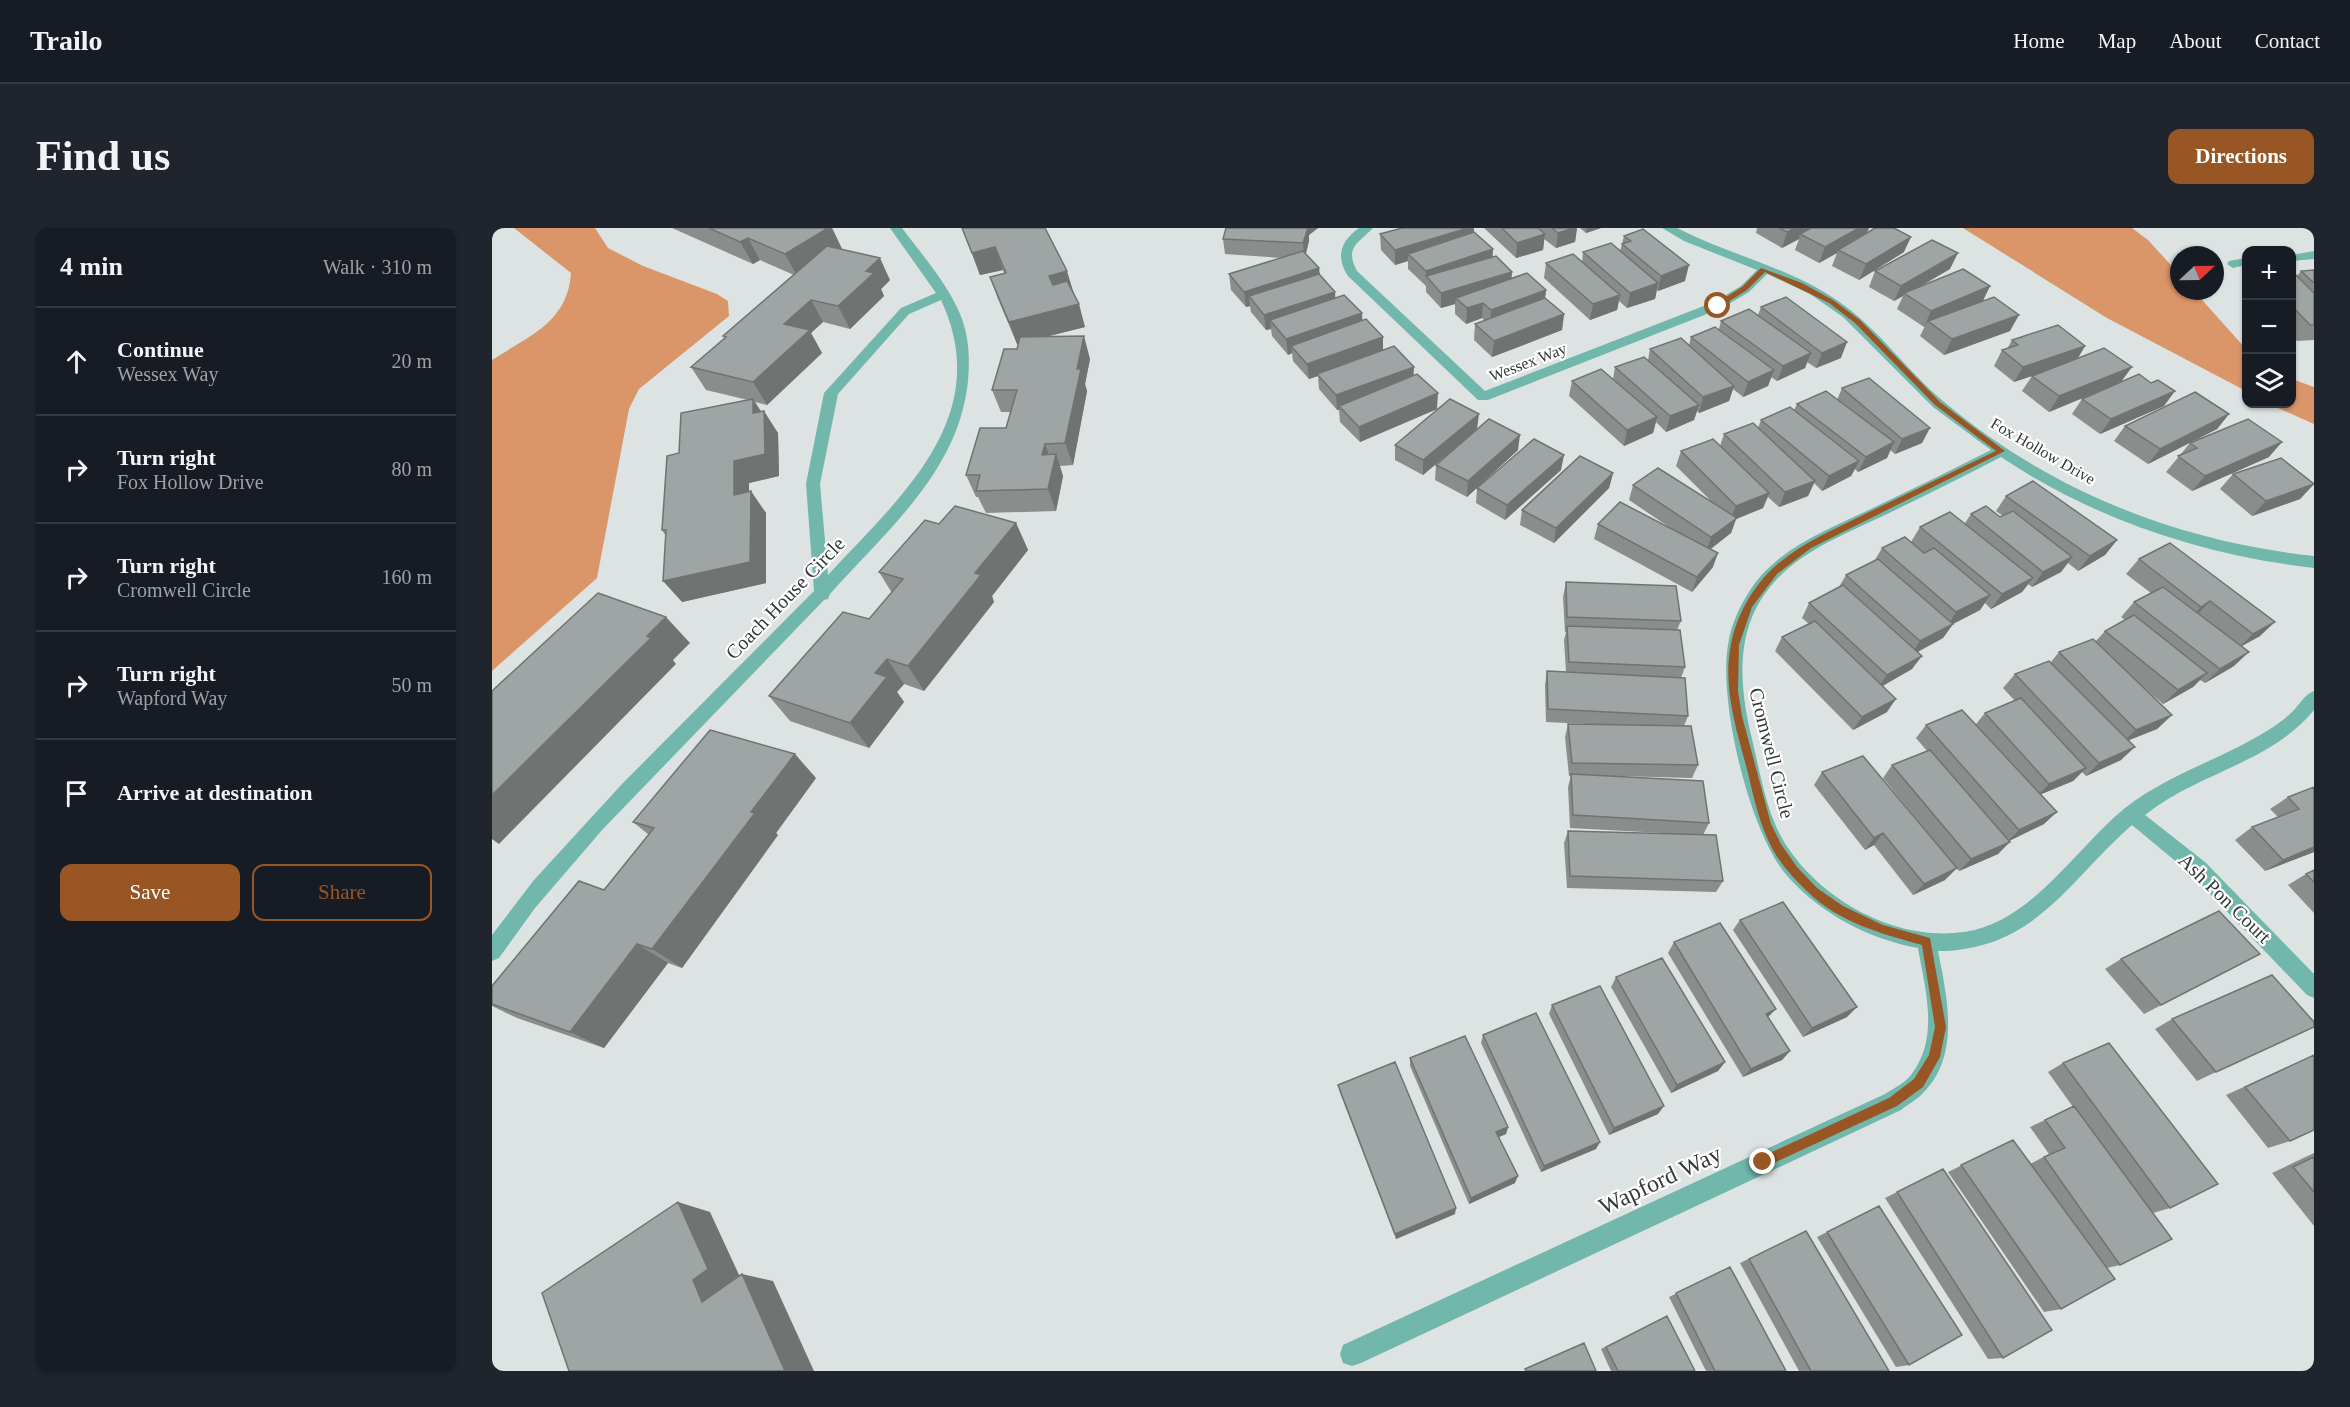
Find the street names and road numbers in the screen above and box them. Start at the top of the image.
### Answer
street label: Wessex Way [1487,340,1569,385]
street label: Fox Hollow Drive [1988,414,2098,488]
street label: Coach House Circle [721,532,849,664]
street label: Cromwell Circle [1745,685,1799,821]
street label: Ash Pon Court [2175,849,2276,948]
street label: Wapford Way [1595,1140,1725,1220]

